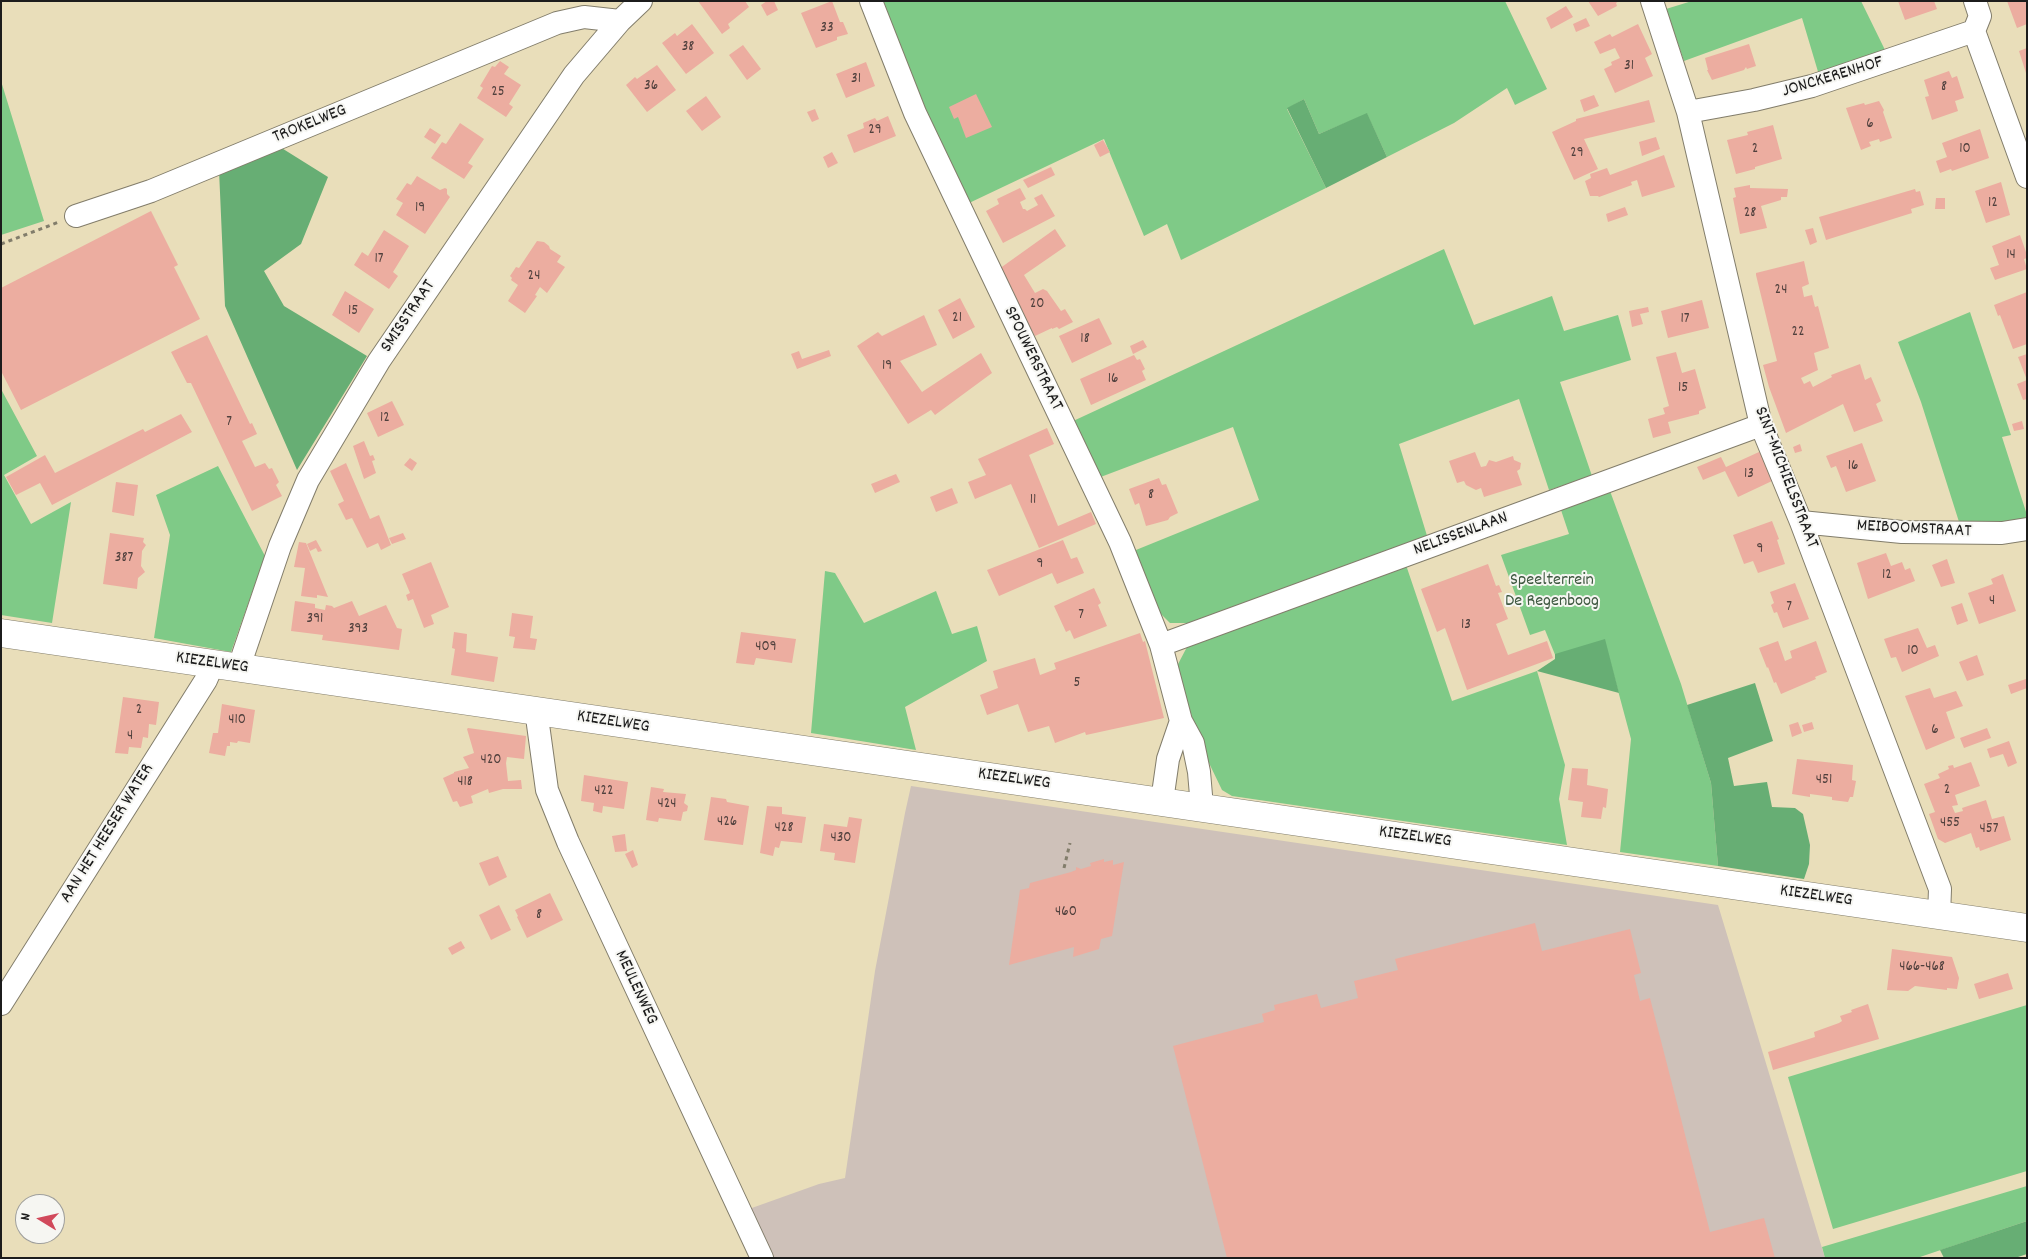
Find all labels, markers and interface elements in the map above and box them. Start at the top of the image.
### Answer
house number: 33 [820,20,834,38]
house number: 38 [682,39,694,57]
street label: JONCKERENHOF [1780,52,1886,104]
house number: 31 [1624,58,1634,76]
house number: 31 [851,71,861,89]
house number: 36 [644,78,658,96]
house number: 8 [1941,79,1947,97]
house number: 25 [491,84,505,102]
street label: TROKELWEG [270,100,350,150]
house number: 6 [1866,116,1874,134]
house number: 29 [868,122,882,140]
house number: 2 [1752,141,1758,159]
house number: 10 [1959,141,1971,159]
house number: 29 [1570,145,1584,163]
house number: 12 [1988,195,1998,213]
house number: 19 [415,200,425,218]
house number: 28 [1744,205,1756,223]
house number: 14 [2006,247,2016,265]
house number: 17 [374,251,384,269]
house number: 24 [528,268,540,286]
street label: SMISSTRAAT [377,277,441,357]
house number: 24 [1775,282,1787,300]
house number: 20 [1030,296,1044,314]
house number: 15 [348,303,358,321]
street label: SPOUWERSTRAAT [997,303,1067,415]
house number: 21 [952,310,962,328]
house number: 17 [1680,311,1690,329]
house number: 22 [1791,324,1805,342]
house number: 18 [1080,331,1090,349]
house number: 19 [882,358,892,376]
house number: 16 [1108,371,1118,389]
house number: 15 [1678,380,1688,398]
street label: SINT-MICHIELSSTRAAT [1748,404,1822,552]
house number: 12 [380,410,390,428]
house number: 7 [226,414,232,432]
house number: 16 [1848,458,1858,476]
house number: 13 [1744,466,1754,484]
house number: 8 [1148,487,1154,505]
house number: 11 [1030,492,1036,510]
street label: NELISSENLAAN [1411,508,1511,562]
street label: MEIBOOMSTRAAT [1856,516,1972,544]
house number: 9 [1757,541,1763,559]
house number: 387 [115,550,133,568]
house number: 9 [1037,556,1043,574]
house number: 12 [1882,567,1892,585]
park label: Speelterrein De Regenboog [1505,571,1599,614]
house number: 4 [1989,593,1995,611]
house number: 7 [1786,599,1792,617]
house number: 7 [1078,607,1084,625]
house number: 391 [307,611,323,629]
house number: 13 [1461,617,1471,635]
house number: 393 [348,621,368,639]
house number: 409 [755,639,777,657]
house number: 10 [1907,643,1919,661]
street label: KIEZELWEG [174,648,250,680]
house number: 5 [1074,675,1080,693]
house number: 2 [136,702,142,720]
street label: KIEZELWEG [575,707,651,739]
house number: 410 [228,712,246,730]
house number: 6 [1931,722,1939,740]
house number: 4 [127,728,133,746]
house number: 420 [481,752,501,770]
street label: AAN HET HEESER WATER [56,760,160,908]
street label: KIEZELWEG [976,764,1052,796]
house number: 451 [1816,772,1832,790]
house number: 418 [457,774,473,792]
house number: 2 [1944,782,1950,800]
house number: 422 [594,783,614,801]
house number: 424 [657,796,677,814]
house number: 426 [717,814,737,832]
house number: 455 [1940,815,1960,833]
house number: 428 [775,820,793,838]
house number: 457 [1980,821,1998,839]
street label: KIEZELWEG [1377,822,1453,854]
house number: 430 [830,830,852,848]
street label: KIEZELWEG [1778,881,1854,913]
house number: 460 [1055,904,1077,922]
house number: 8 [536,907,542,925]
street label: MEULENWEG [608,947,662,1029]
house number: 466-468 [1899,959,1945,977]
north arrow [15,1194,65,1244]
text: N [16,1212,37,1222]

